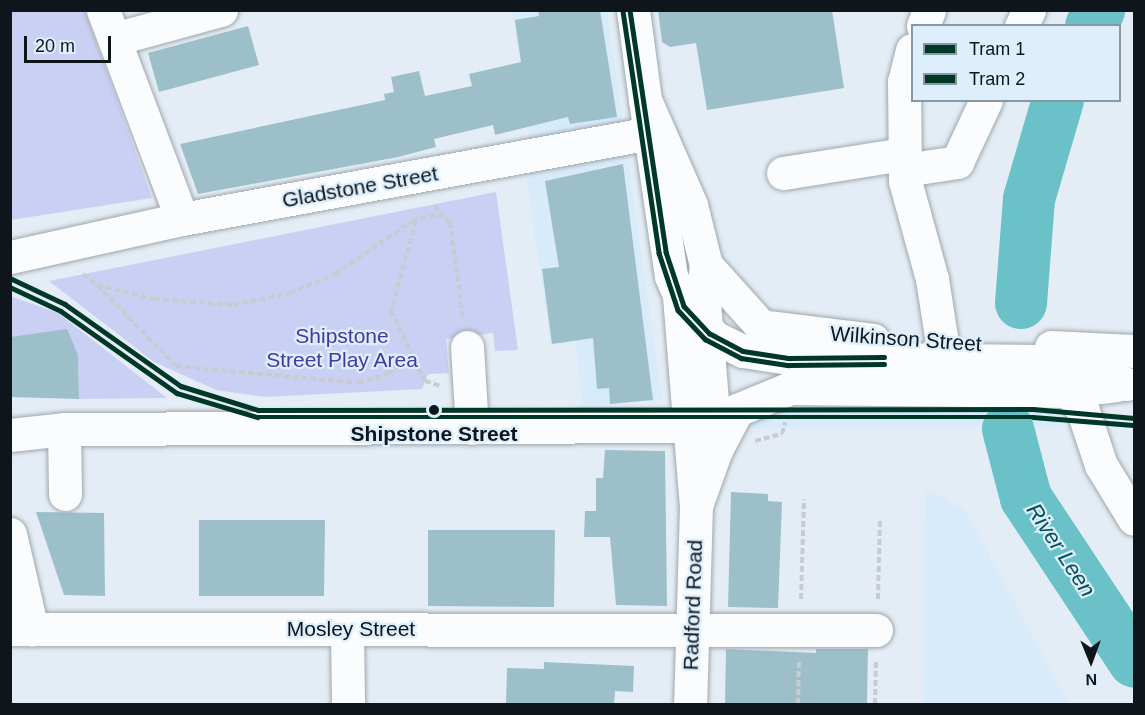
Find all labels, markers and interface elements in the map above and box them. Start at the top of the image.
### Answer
scale bar [27,24,114,62]
legend [911,24,1121,102]
text: 20 m [35,36,75,56]
text: Tram 1 [969,39,1025,59]
text: Tram 2 [969,69,1025,89]
street label: Gladstone Street [280,161,440,213]
street label: Wilkinson Street [829,321,983,357]
park label: Shipstone Street Play Area [266,323,418,373]
marker: Shipstone Street [425,401,443,419]
place label: Shipstone Street [351,421,517,447]
water label: River Leen [1021,498,1101,602]
street label: Radford Road [678,539,708,671]
street label: Mosley Street [287,616,415,642]
north arrow [1061,631,1121,691]
text: N [1085,671,1097,688]

